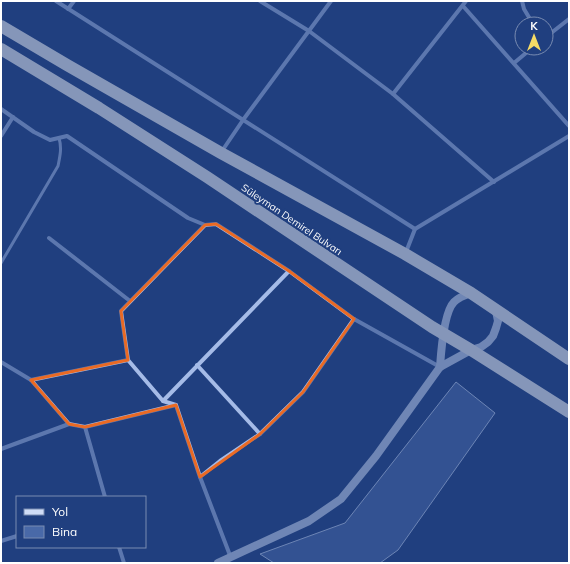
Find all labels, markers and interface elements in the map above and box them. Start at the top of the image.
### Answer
north arrow [514,16,554,56]
text: K [530,19,538,33]
street label: Süleyman Demirel Bulvarı [239,181,345,258]
legend [16,496,146,548]
text: Yol [51,504,68,519]
text: Bina [52,524,77,539]

